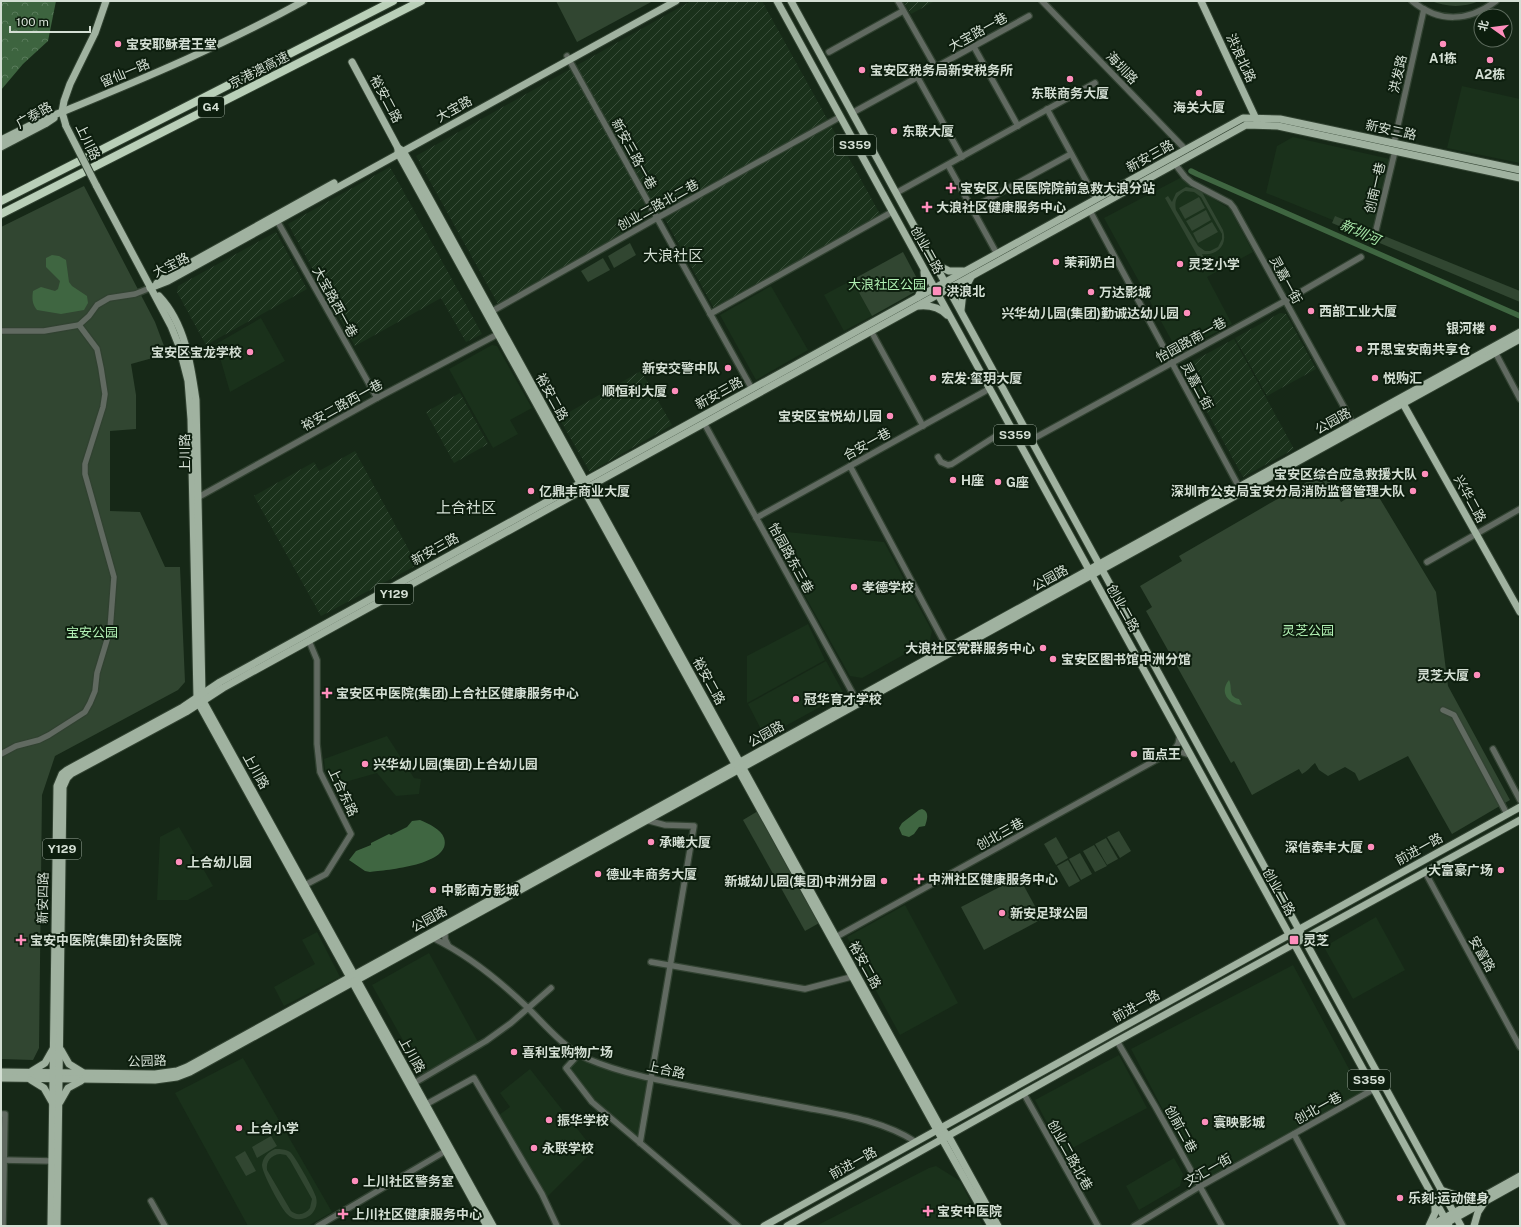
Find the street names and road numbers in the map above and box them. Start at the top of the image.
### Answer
street label: 大宝路一巷 [946,10,1010,54]
street label: 洪浪北路 [1223,31,1259,85]
street label: 京港澳高速 [227,49,291,91]
street label: 海圳路 [1103,49,1141,87]
street label: 洪发路 [1386,53,1410,95]
street label: 留仙一路 [98,56,152,90]
street label: 裕安二路 [367,73,405,125]
street label: 大宝路 [433,93,475,125]
road number: G4 [198,97,224,117]
street label: 广泰路 [13,99,55,131]
street label: 新安三路一巷 [609,116,659,192]
street label: 新安二路 [1364,117,1418,143]
street label: 上川路 [73,121,103,163]
road number: S359 [834,135,876,155]
street label: 新安三路 [1124,137,1176,175]
street label: 创南一巷 [1362,161,1388,215]
street label: 创业二路北二巷 [615,176,701,234]
street label: 创业二路 [908,224,946,276]
street label: 大宝路 [150,250,192,280]
street label: 灵嘉一街 [1267,254,1305,306]
street label: 大宝路西一巷 [310,264,360,340]
street label: 怡园路南一巷 [1153,315,1229,365]
street label: 灵嘉二街 [1178,360,1216,412]
street label: 裕安二路 [533,371,571,423]
street label: 新安三路 [693,374,745,412]
street label: 裕安二路西一巷 [299,376,385,434]
street label: 公园路 [1312,405,1354,437]
street label: 合安一巷 [841,425,893,463]
road number: S359 [994,425,1036,445]
street label: 上川路 [177,433,193,473]
street label: 兴华二路 [1451,473,1489,525]
street label: 怡园路东三巷 [766,520,816,596]
street label: 新安三路 [409,530,461,568]
street label: 公园路 [1029,562,1071,594]
street label: 创业二路 [1104,582,1142,634]
road number: Y129 [375,584,413,604]
street label: 裕安二路 [690,655,728,707]
street label: 公园路 [745,718,787,750]
street label: 上川路 [240,750,272,792]
street label: 上合东路 [325,765,361,819]
street label: 创北三巷 [974,815,1026,853]
street label: 前进一路 [1393,830,1445,868]
road number: Y129 [43,839,81,859]
street label: 创业二路 [1260,866,1298,918]
street label: 新安四路 [35,872,51,924]
street label: 公园路 [408,903,450,935]
street label: 安富路 [1466,933,1498,975]
street label: 裕安二路 [846,939,884,991]
street label: 前进一路 [1110,987,1162,1025]
street label: 上川路 [396,1034,428,1076]
street label: 公园路 [127,1053,167,1069]
street label: 上合路 [645,1059,687,1081]
road number: S359 [1348,1070,1390,1090]
street label: 创北一巷 [1292,1089,1344,1127]
street label: 创前二巷 [1162,1103,1200,1155]
street label: 创业二路北巷 [1045,1117,1095,1193]
street label: 前进一路 [827,1144,879,1182]
street label: 文汇一街 [1182,1151,1234,1189]

